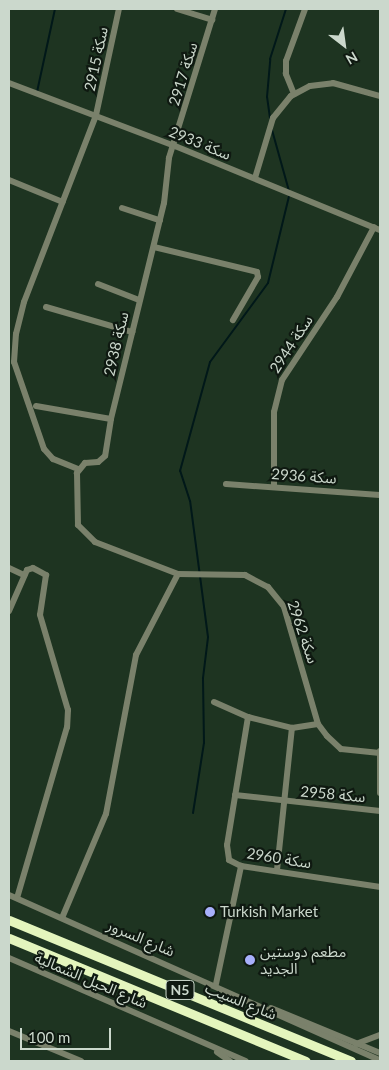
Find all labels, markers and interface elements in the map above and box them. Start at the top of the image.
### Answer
north arrow [319,20,369,70]
street label: سكة 2915 [80,25,112,93]
street label: سكة 2917 [165,40,201,108]
text: N [343,48,361,68]
street label: سكة 2933 [166,122,234,164]
street label: سكة 2938 [100,310,132,378]
street label: سكة 2944 [266,312,316,376]
street label: سكة 2936 [271,465,337,487]
street label: سكة 2962 [284,598,322,666]
street label: سكة 2958 [300,782,366,806]
street label: سكة 2960 [245,844,313,872]
place label: Turkish Market [220,903,318,921]
marker: Turkish Market [204,906,216,918]
street label: شارع السرور [105,916,177,960]
place label: مطعم دوستين الجديد [260,942,346,977]
street label: شارع الحيل الشمالية [32,948,150,1012]
marker: مطعم دوستين الجديد [244,954,256,966]
road number: N5 [165,978,195,1002]
street label: شارع السيب [203,979,279,1023]
scale bar [22,1018,114,1050]
text: 100 m [28,1028,70,1046]

